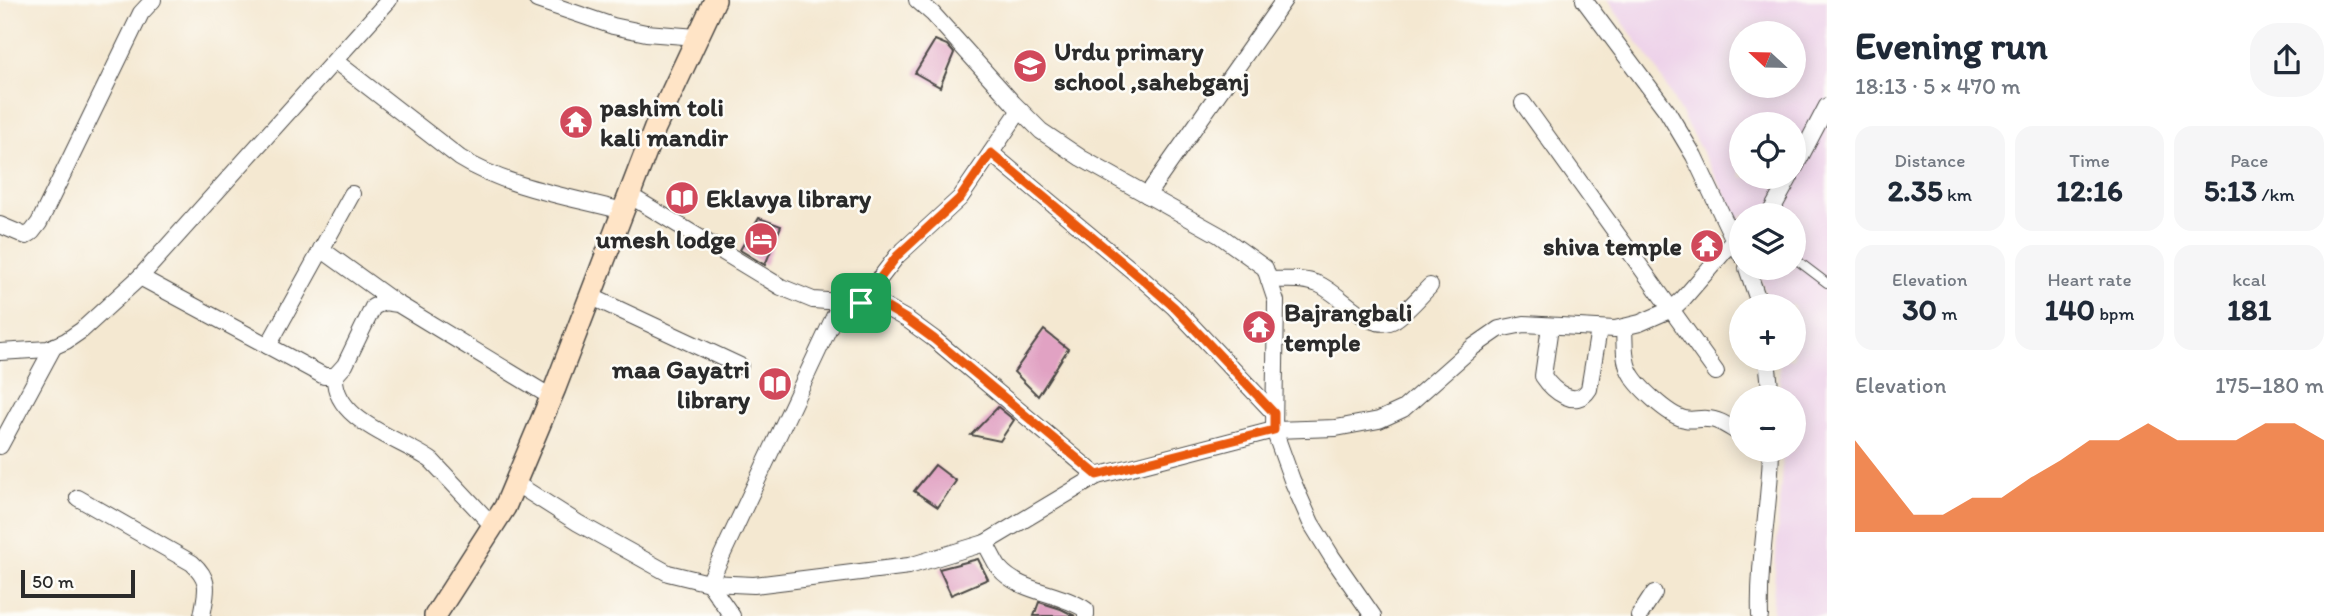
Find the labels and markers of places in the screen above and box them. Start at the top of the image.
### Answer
place label: Urdu primary school ,sahebganj [1054,35,1249,97]
school or university icon: Urdu primary school ,sahebganj [1011,47,1049,85]
place label: pashim toli kali mandir [599,91,728,153]
temple icon: pashim toli kali mandir [557,103,595,141]
library icon: Eklavya library [663,179,701,217]
place label: Eklavya library [706,182,872,214]
hotel icon: umesh lodge [742,220,780,258]
place label: umesh lodge [595,223,736,255]
temple icon: shiva temple [1688,227,1726,265]
place label: shiva temple [1543,230,1682,262]
pin [831,273,891,333]
place label: Bajrangbali temple [1284,296,1412,358]
temple icon: Bajrangbali temple [1240,308,1278,346]
place label: maa Gayatri library [611,353,751,415]
library icon: maa Gayatri library [756,365,794,403]

